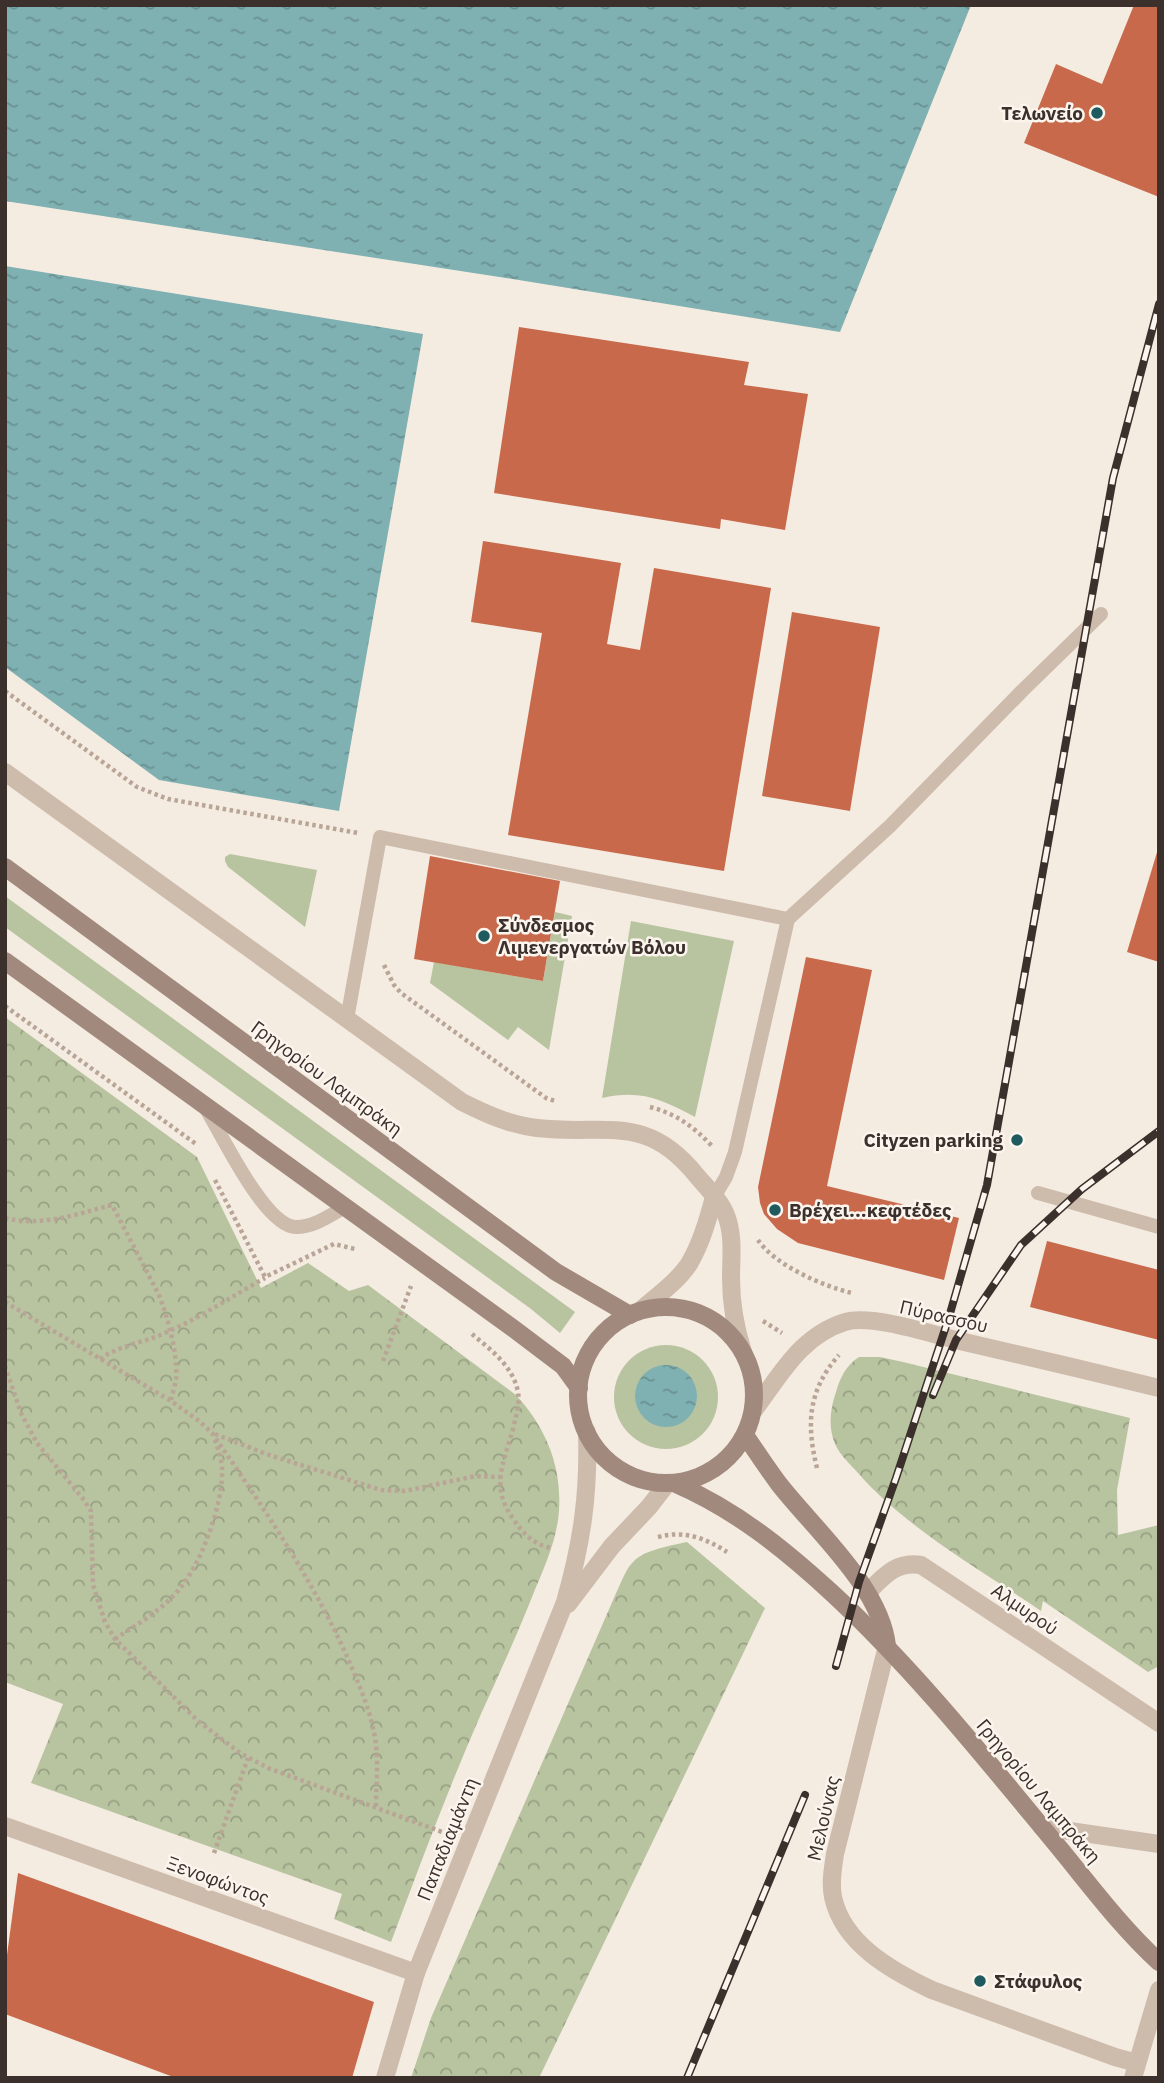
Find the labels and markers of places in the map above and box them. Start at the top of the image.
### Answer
place label: Τελωνείο [1001,101,1083,125]
marker: Τελωνείο [1089,105,1105,121]
place label: Σύνδεσμος Λιμενεργατών Βόλου [498,913,686,959]
marker: Σύνδεσμος Λιμενεργατών Βόλου [476,928,492,944]
place label: Cityzen parking [864,1128,1004,1152]
marker: Cityzen parking [1009,1132,1025,1148]
place label: Βρέχει...κεφτέδες [789,1198,952,1222]
marker: Βρέχει...κεφτέδες [767,1202,783,1218]
place label: Στάφυλος [994,1969,1083,1993]
marker: Στάφυλος [972,1973,988,1989]

